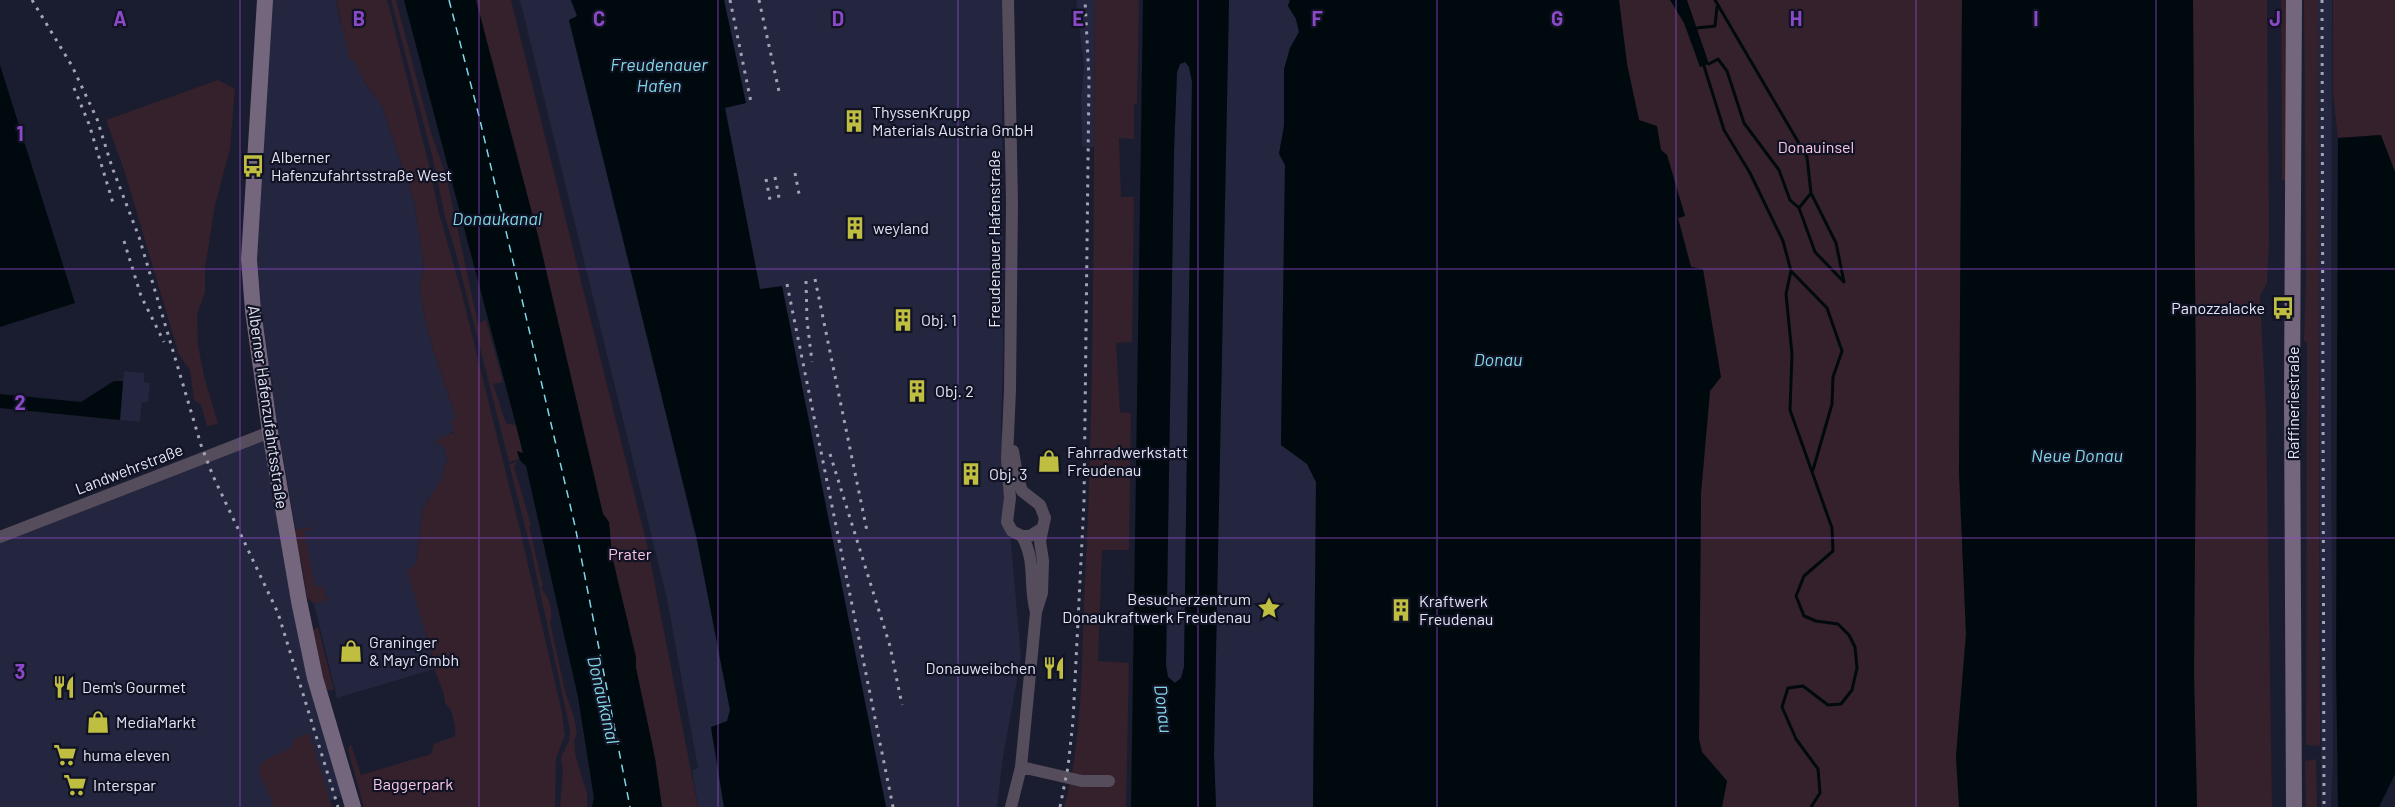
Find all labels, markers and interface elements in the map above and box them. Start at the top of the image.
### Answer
text: A [113,6,127,30]
text: B [353,6,365,30]
text: C [593,6,605,30]
text: D [832,6,844,30]
text: E [1072,6,1084,30]
text: F [1311,6,1323,30]
text: G [1551,6,1563,30]
text: H [1790,6,1802,30]
text: I [2033,6,2039,30]
text: J [2269,6,2281,30]
water label: Freudenauer Hafen [610,53,708,96]
place label: ThyssenKrupp Materials Austria GmbH [872,102,1034,139]
building icon: ThyssenKrupp Materials Austria GmbH [841,108,867,134]
text: 1 [16,121,24,145]
park label: Donauinsel [1778,137,1854,156]
place label: Alberner Hafenzufahrtsstraße West [271,147,452,184]
street label: Freudenauer Hafenstraße [984,150,1003,328]
bus stop icon: Alberner Hafenzufahrtsstraße West [240,153,266,179]
water label: Donaukanal [452,207,542,229]
building icon: weyland [842,215,868,241]
place label: weyland [873,218,929,237]
bus stop icon: Panozzalacke [2270,295,2296,321]
place label: Panozzalacke [2171,298,2265,317]
street label: Alberner Hafenzufahrtsstraße [245,304,292,510]
building icon: Obj. 1 [890,307,916,333]
place label: Obj. 1 [921,310,957,329]
street label: Raffineriestraße [2283,346,2302,460]
water label: Donau [1474,348,1522,370]
building icon: Obj. 2 [904,378,930,404]
place label: Obj. 2 [935,381,974,400]
text: 2 [14,390,26,414]
street label: Landwehrstraße [72,439,185,498]
place label: Fahrradwerkstatt Freudenau [1067,442,1188,479]
water label: Neue Donau [2031,444,2123,466]
shop icon: Fahrradwerkstatt Freudenau [1036,448,1062,474]
building icon: Obj. 3 [958,461,984,487]
place label: Obj. 3 [989,464,1028,483]
park label: Prater [608,544,652,563]
place label: Besucherzentrum Donaukraftwerk Freudenau [1062,589,1251,626]
place label: Kraftwerk Freudenau [1419,591,1493,628]
place icon: Besucherzentrum Donaukraftwerk Freudenau [1256,595,1282,621]
building icon: Kraftwerk Freudenau [1388,597,1414,623]
place label: Graninger & Mayr Gmbh [369,632,459,669]
shop icon: Graninger & Mayr Gmbh [338,638,364,664]
water label: Donaukanal [583,654,625,746]
restaurant icon: Donauweibchen [1041,655,1067,681]
place label: Donauweibchen [926,658,1036,677]
text: 3 [15,659,25,683]
restaurant icon: Dem's Gourmet [51,674,77,700]
place label: Dem's Gourmet [82,677,186,696]
water label: Donau [1150,683,1178,734]
shop icon: MediaMarkt [85,709,111,735]
place label: MediaMarkt [116,712,196,731]
supermarket icon: huma eleven [52,742,78,768]
place label: huma eleven [83,745,170,764]
supermarket icon: Interspar [62,772,88,798]
park label: Baggerpark [373,774,453,793]
place label: Interspar [93,775,156,794]

